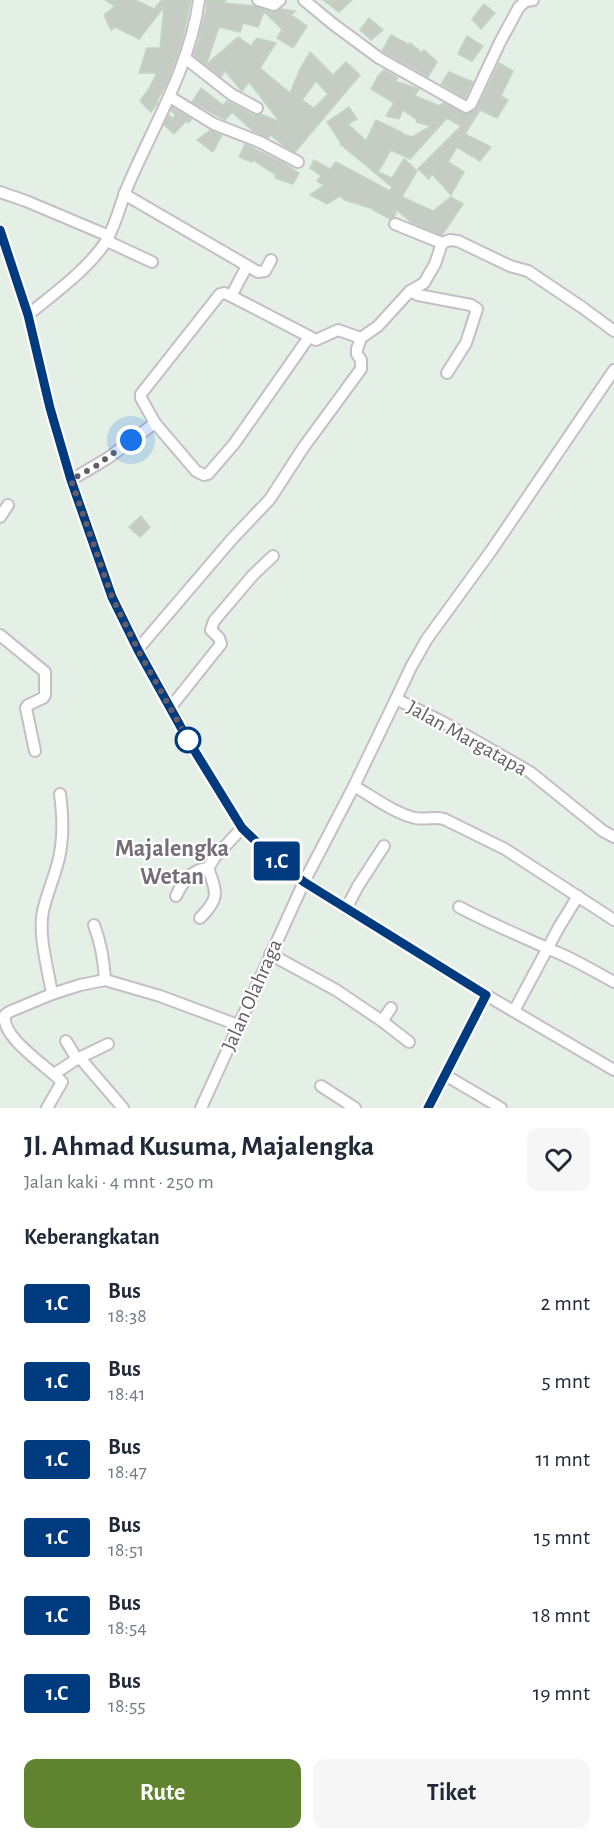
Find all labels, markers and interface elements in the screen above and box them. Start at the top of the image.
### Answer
your location [116,425,146,455]
street label: Jalan Margatapa [403,696,531,780]
unlabelled marker [175,727,201,753]
district label: Majalengka Wetan [115,837,229,889]
line badge: 1.C [242,842,312,880]
text: 1.C [266,851,288,872]
street label: Jalan Olahraga [218,936,286,1054]
button: heart [527,1128,590,1191]
text: Jl. Ahmad Kusuma, Majalengka [24,1133,374,1161]
text: Jalan kaki · 4 mnt · 250 m [24,1172,214,1192]
text: Keberangkatan [24,1226,160,1248]
text: Bus [108,1280,141,1302]
text: 2 mnt [541,1292,590,1314]
text: 1.C [46,1293,68,1314]
text: 18:38 [108,1306,147,1326]
text: Bus [108,1358,141,1380]
text: 5 mnt [541,1370,590,1392]
text: 1.C [46,1371,68,1392]
text: 18:41 [108,1384,145,1404]
text: Bus [108,1436,141,1458]
text: 11 mnt [535,1448,590,1470]
text: 1.C [46,1449,68,1470]
text: 18:47 [108,1462,147,1482]
text: Bus [108,1514,141,1536]
text: 15 mnt [534,1526,590,1548]
text: 1.C [46,1527,68,1548]
text: 18:51 [108,1540,144,1560]
text: Bus [108,1592,141,1614]
text: 18 mnt [533,1604,590,1626]
text: 1.C [46,1605,68,1626]
text: 18:54 [108,1618,147,1638]
text: Bus [108,1670,141,1692]
text: 19 mnt [533,1682,590,1704]
text: 1.C [46,1683,68,1704]
text: 18:55 [108,1696,146,1716]
button: Rute [24,1759,301,1828]
button: Tiket [313,1759,590,1828]

